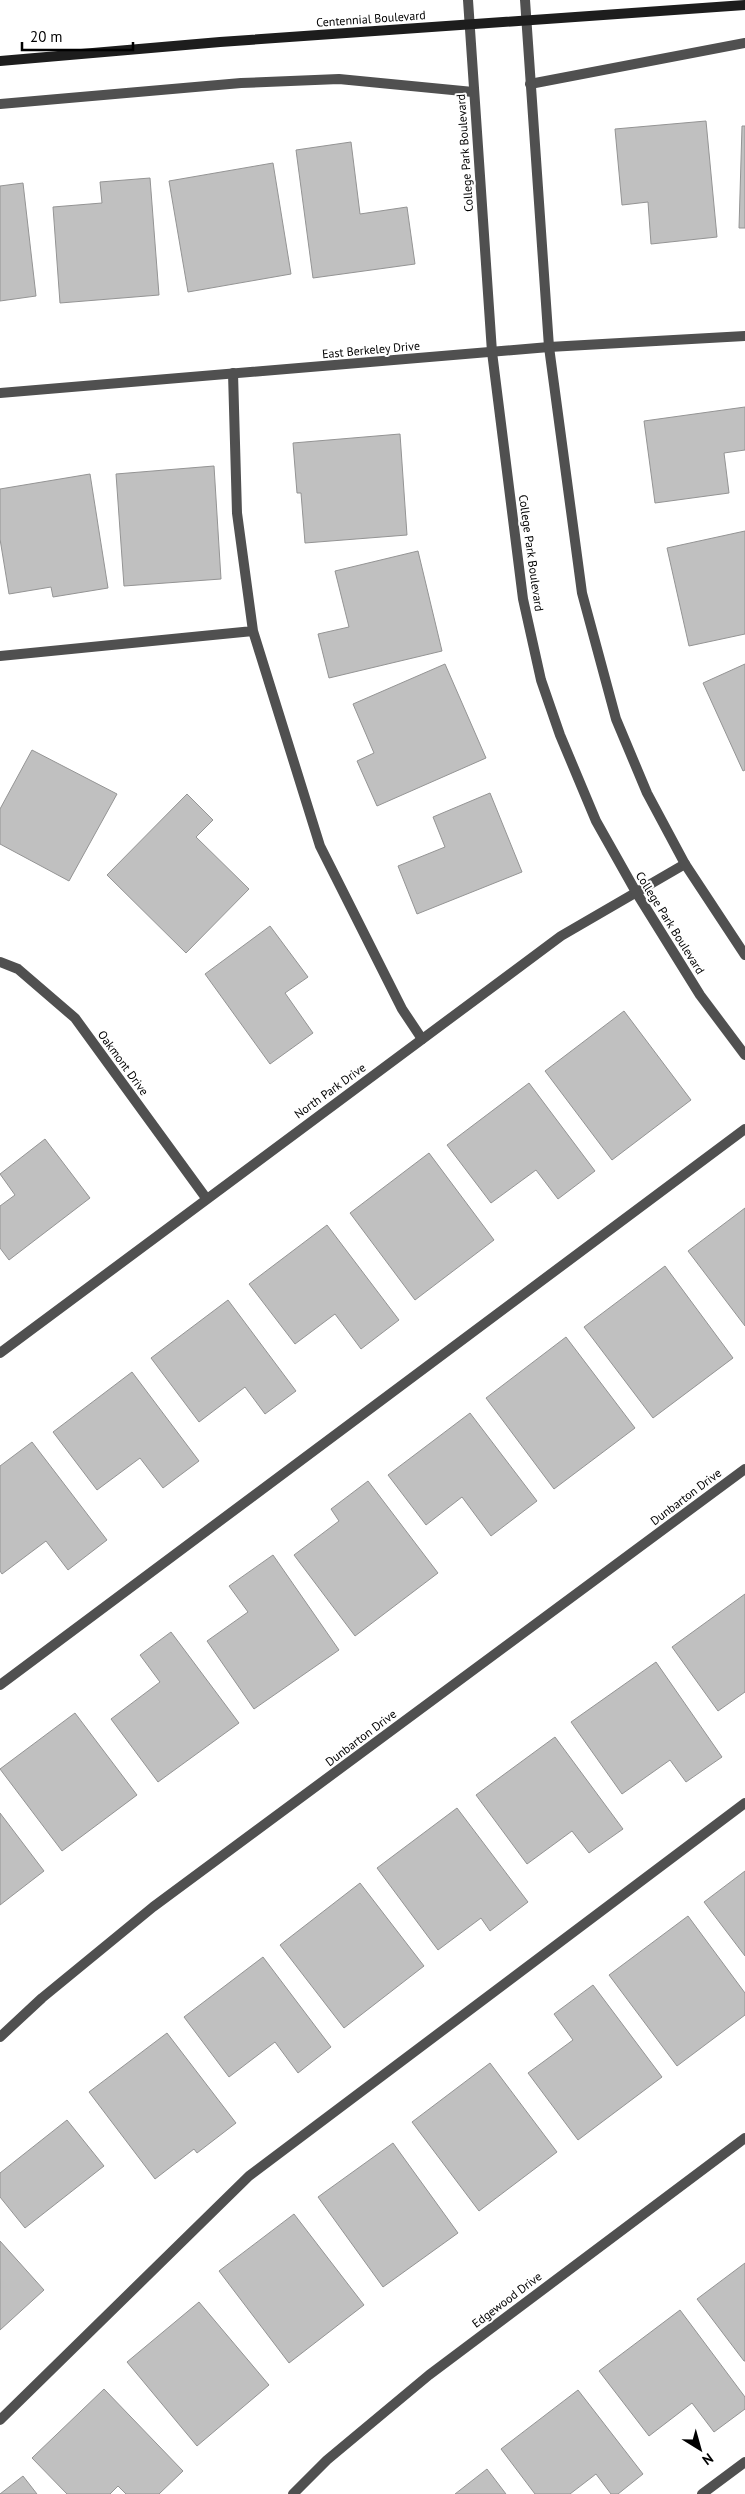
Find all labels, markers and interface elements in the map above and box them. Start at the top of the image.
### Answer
street label: Centennial Boulevard [316,7,426,30]
scale bar [22,20,134,52]
text: 20 m [30,27,63,46]
street label: College Park Boulevard [453,94,476,212]
street label: East Berkeley Drive [321,338,421,361]
street label: College Park Boulevard [516,493,547,612]
street label: College Park Boulevard [633,869,708,977]
street label: Oakmont Drive [95,1027,152,1098]
street label: North Park Drive [291,1060,368,1122]
street label: Dunbarton Drive [647,1465,724,1528]
street label: Dunbarton Drive [322,1706,399,1769]
street label: Edgewood Drive [469,2269,545,2331]
north arrow [675,2424,725,2474]
text: N [699,2449,717,2469]

